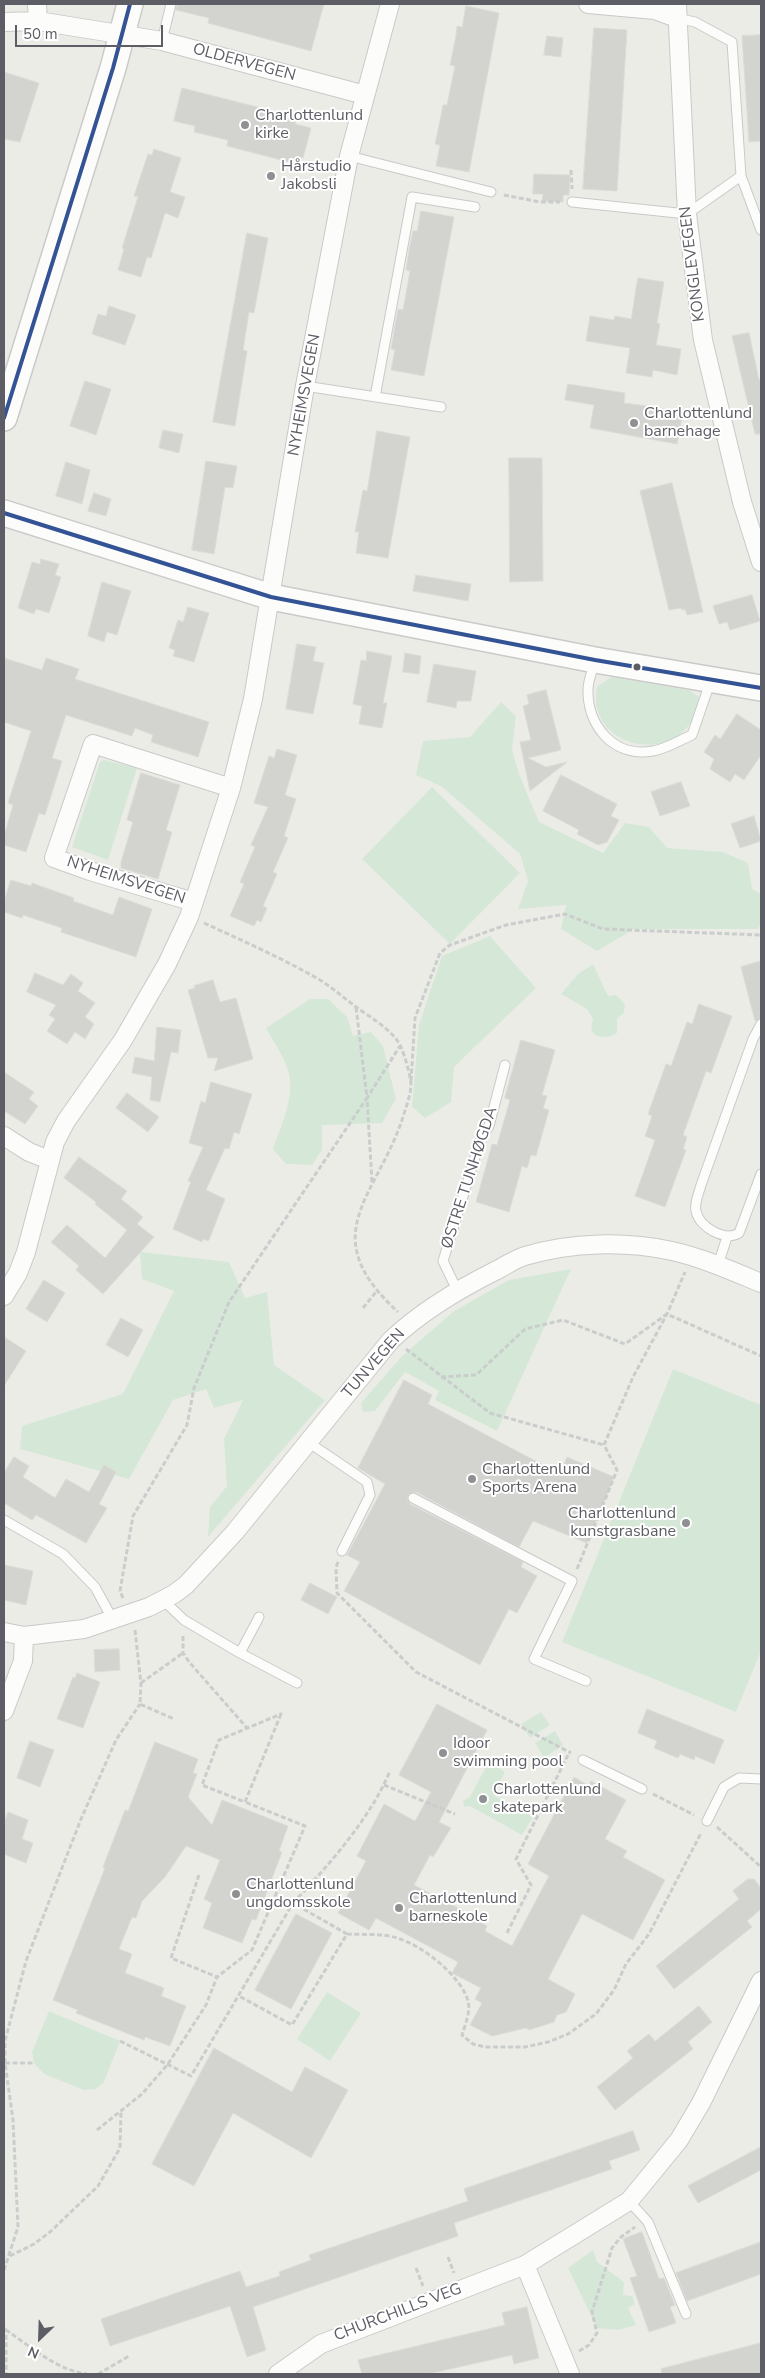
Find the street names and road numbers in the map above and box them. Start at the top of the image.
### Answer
street label: OLDERVEGEN [190,40,298,86]
street label: KONGLEVEGEN [676,205,710,323]
street label: NYHEIMSVEGEN [285,332,325,458]
street label: NYHEIMSVEGEN [64,853,188,909]
street label: ØSTRE TUNHØGDA [438,1105,502,1251]
street label: TUNVEGEN [338,1325,410,1403]
street label: CHURCHILLS VEG [331,2280,465,2346]

